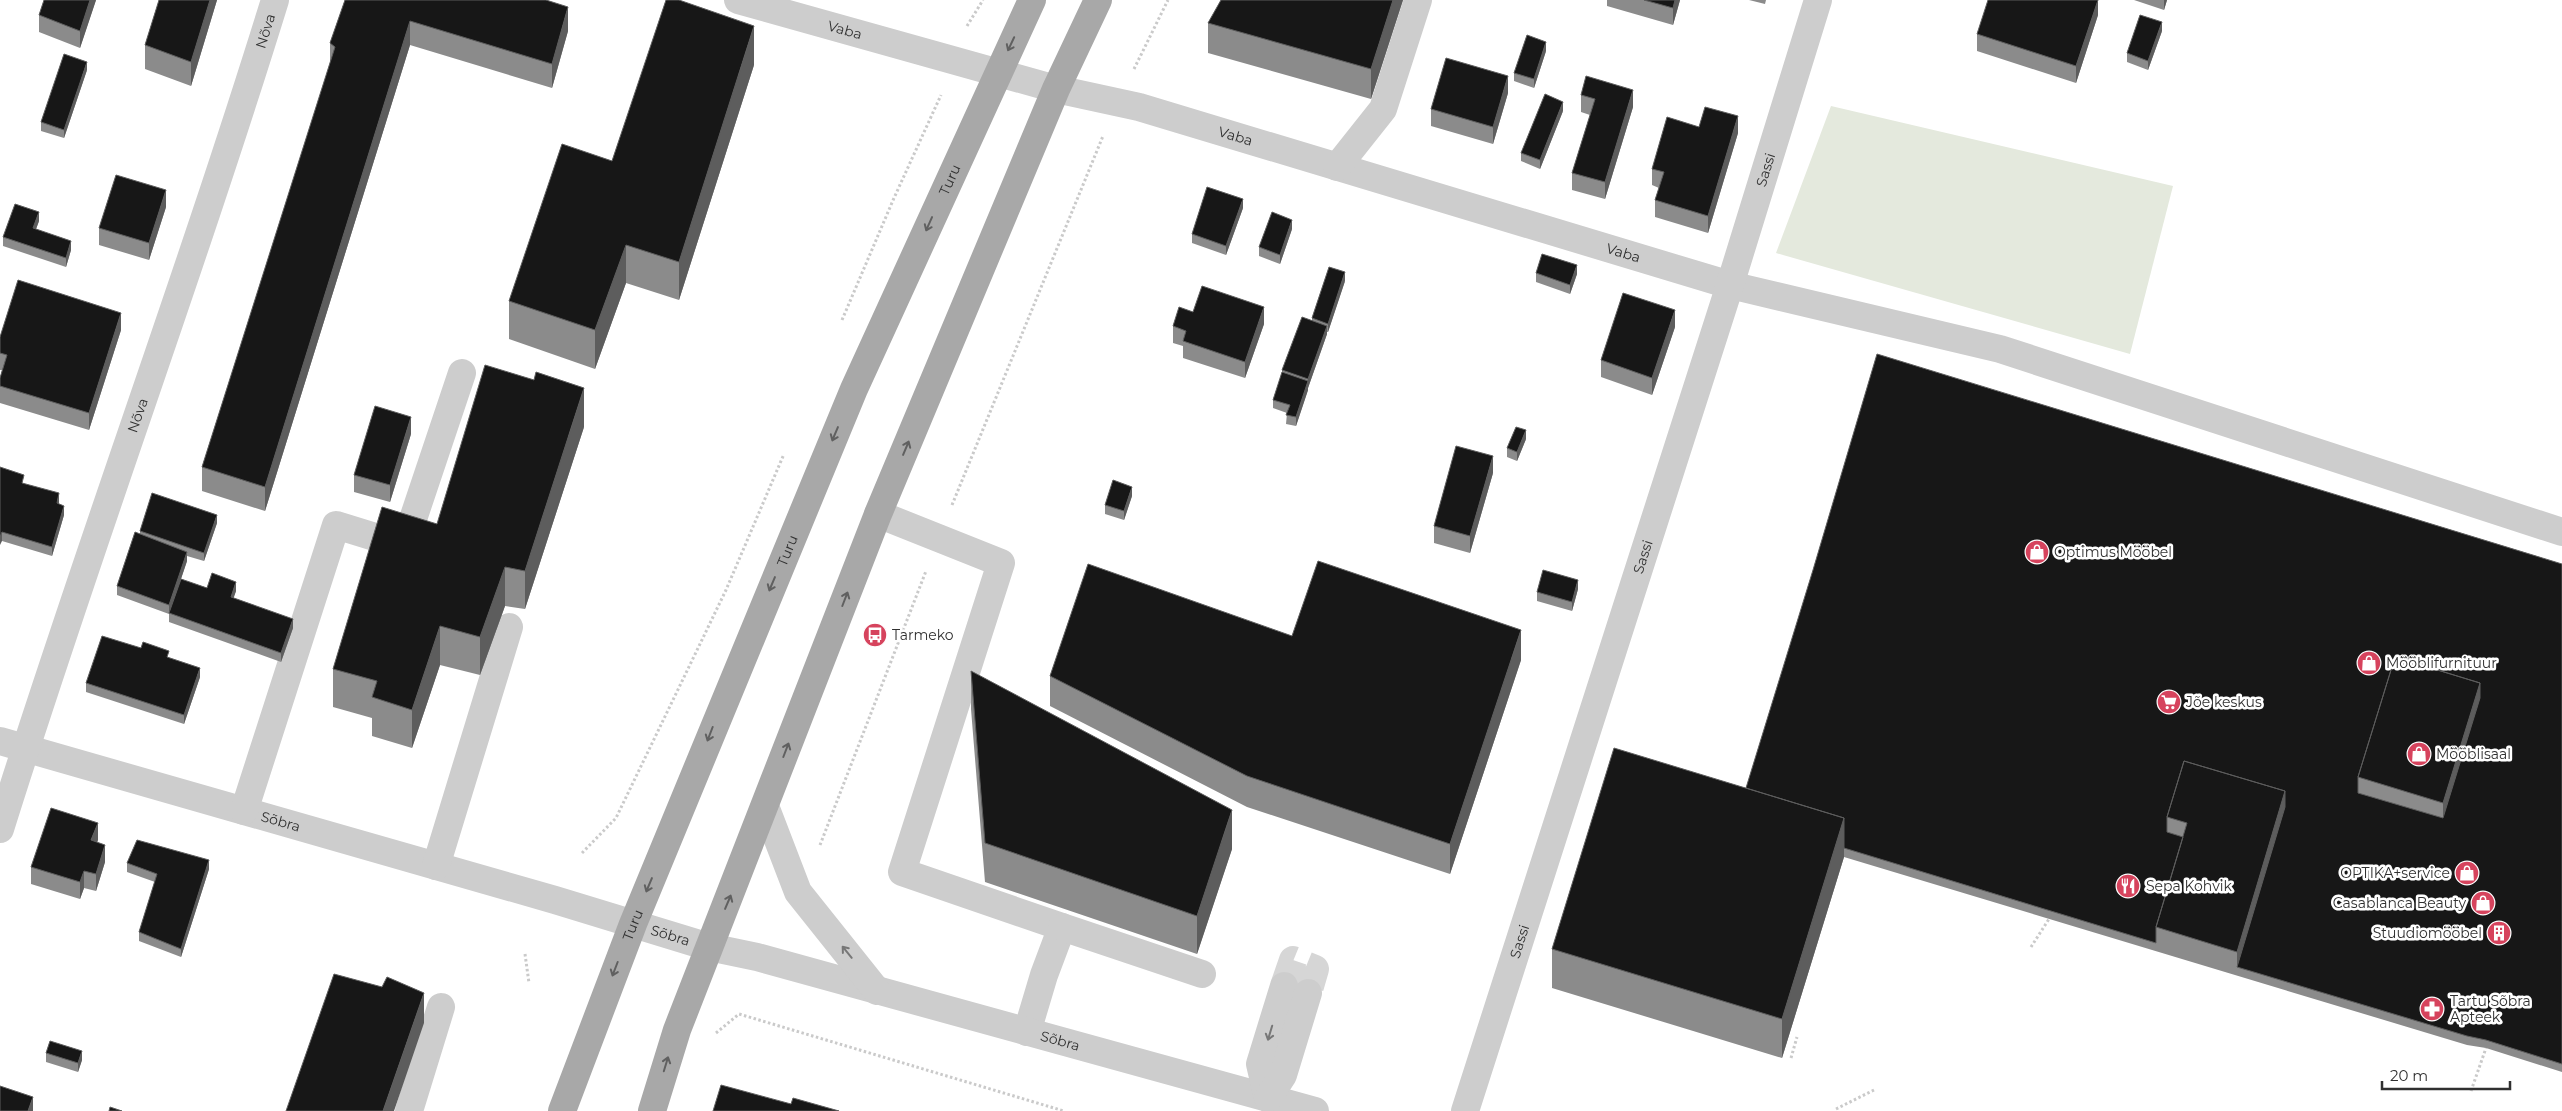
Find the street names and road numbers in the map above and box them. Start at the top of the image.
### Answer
street label: Nõva [251,11,279,51]
street label: Vaba [826,17,864,43]
street label: Vaba [1216,122,1255,150]
street label: Sassi [1752,151,1779,189]
street label: Turu [935,161,965,198]
street label: Vaba [1604,239,1643,267]
street label: Nõva [123,396,152,435]
street label: Turu [773,532,802,569]
street label: Sassi [1629,538,1657,576]
street label: Sõbra [259,807,303,836]
street label: Turu [618,907,647,943]
street label: Sõbra [649,921,692,950]
street label: Sassi [1506,922,1533,961]
street label: Sõbra [1039,1027,1082,1055]

